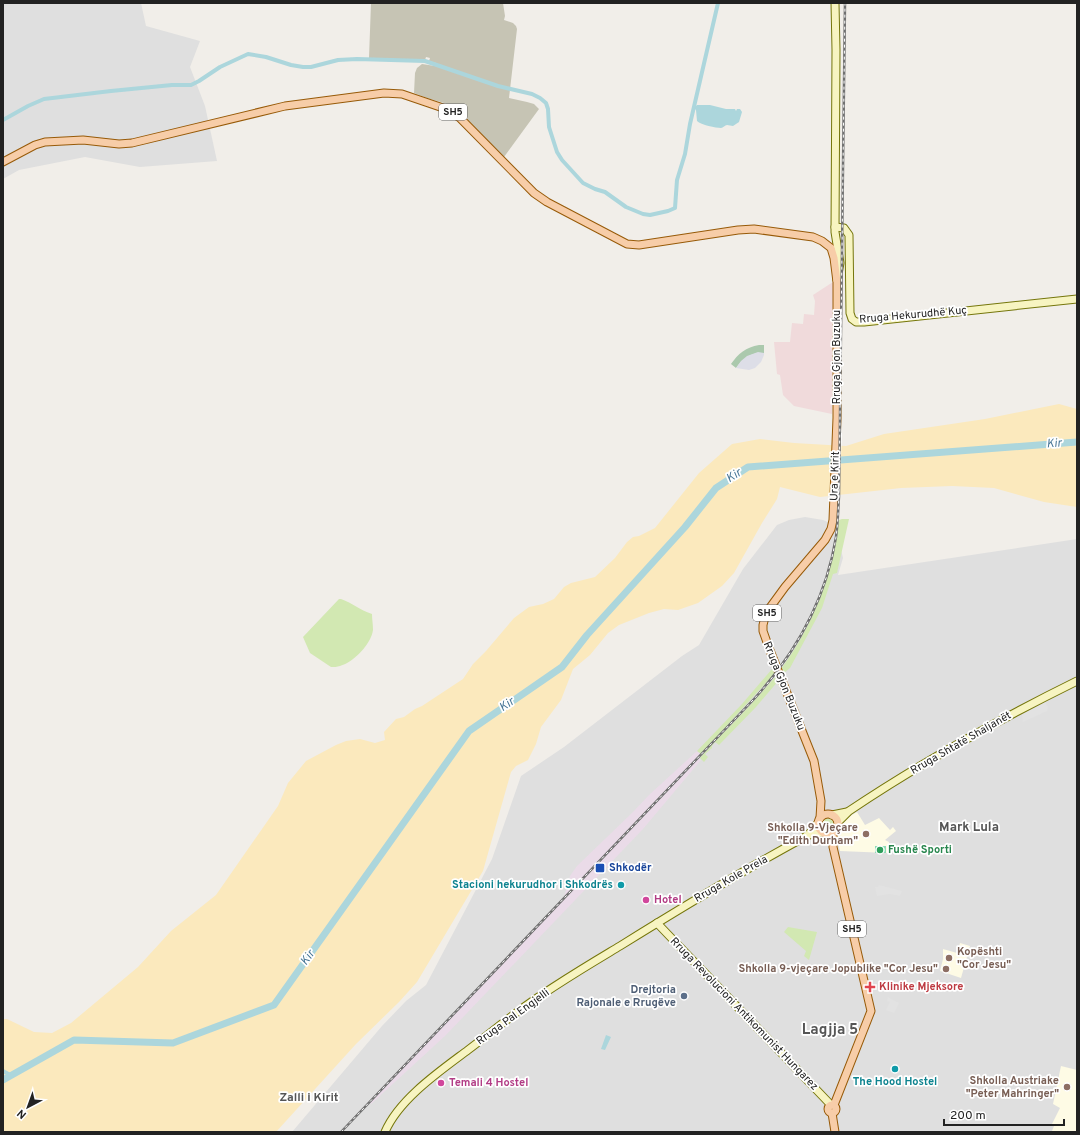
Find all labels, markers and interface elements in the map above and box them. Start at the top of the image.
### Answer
road number: SH5 [439,104,467,120]
street label: Rruga Hekurudhë Kuç [859,303,967,327]
street label: Rruga Gjon Buzuku [830,310,844,404]
water label: Kir [1046,435,1064,453]
street label: Ura e Kirit [827,451,843,501]
water label: Kir [723,464,746,487]
road number: SH5 [753,605,781,621]
street label: Rruga Gjon Buzuku [760,640,808,732]
water label: Kir [496,693,519,716]
street label: Rruga Shtatë Shaljanët [908,708,1014,778]
district label: Mark Lula [939,820,999,836]
place label: Shkolla 9-Vjeçare "Edith Durham" [767,821,858,848]
marker: Shkolla 9-Vjeçare "Edith Durham" [861,829,871,839]
place label: Fushë Sporti [888,843,952,857]
marker: Fushë Sporti [875,845,885,855]
street label: Rruga Kole Prela [692,852,770,906]
place label: Shkodër [609,861,652,875]
marker: Shkodër [594,862,606,874]
place label: Stacioni hekurudhor i Shkodrës [452,878,613,892]
marker: Stacioni hekurudhor i Shkodrës [616,880,626,890]
place label: Hotel [654,893,682,907]
marker: Hotel [641,895,651,905]
road number: SH5 [838,921,866,937]
street label: Rruga Revolucioni Antikomunist Hungarez [667,935,821,1093]
place label: Kopështi "Cor Jesu" [957,945,1011,972]
water label: Kir [297,946,320,969]
marker: Kopështi "Cor Jesu" [944,953,954,963]
place label: Shkolla 9-vjeçare Jopublike "Cor Jesu" [738,962,938,976]
marker: Shkolla 9-vjeçare Jopublike "Cor Jesu" [941,964,951,974]
place label: Klinike Mjeksore [879,980,963,994]
marker: Klinike Mjeksore [864,981,876,993]
place label: Drejtoria Rajonale e Rrugëve [577,983,676,1010]
street label: Rruga Pal Engjelli [474,986,552,1048]
marker: Drejtoria Rajonale e Rrugëve [679,991,689,1001]
district label: Lagjja 5 [802,1021,858,1040]
marker: The Hood Hostel [890,1064,900,1074]
place label: Shkolla Austriake "Peter Mahringer" [966,1074,1059,1101]
place label: The Hood Hostel [853,1075,937,1089]
place label: Temali 4 Hostel [449,1076,528,1090]
marker: Temali 4 Hostel [436,1078,446,1088]
marker: Shkolla Austriake "Peter Mahringer" [1062,1082,1072,1092]
north arrow [8,1087,48,1127]
district label: Zalli i Kirit [279,1090,339,1106]
scale bar [944,1101,1064,1127]
text: N [15,1106,30,1122]
text: 200 m [950,1108,986,1124]

